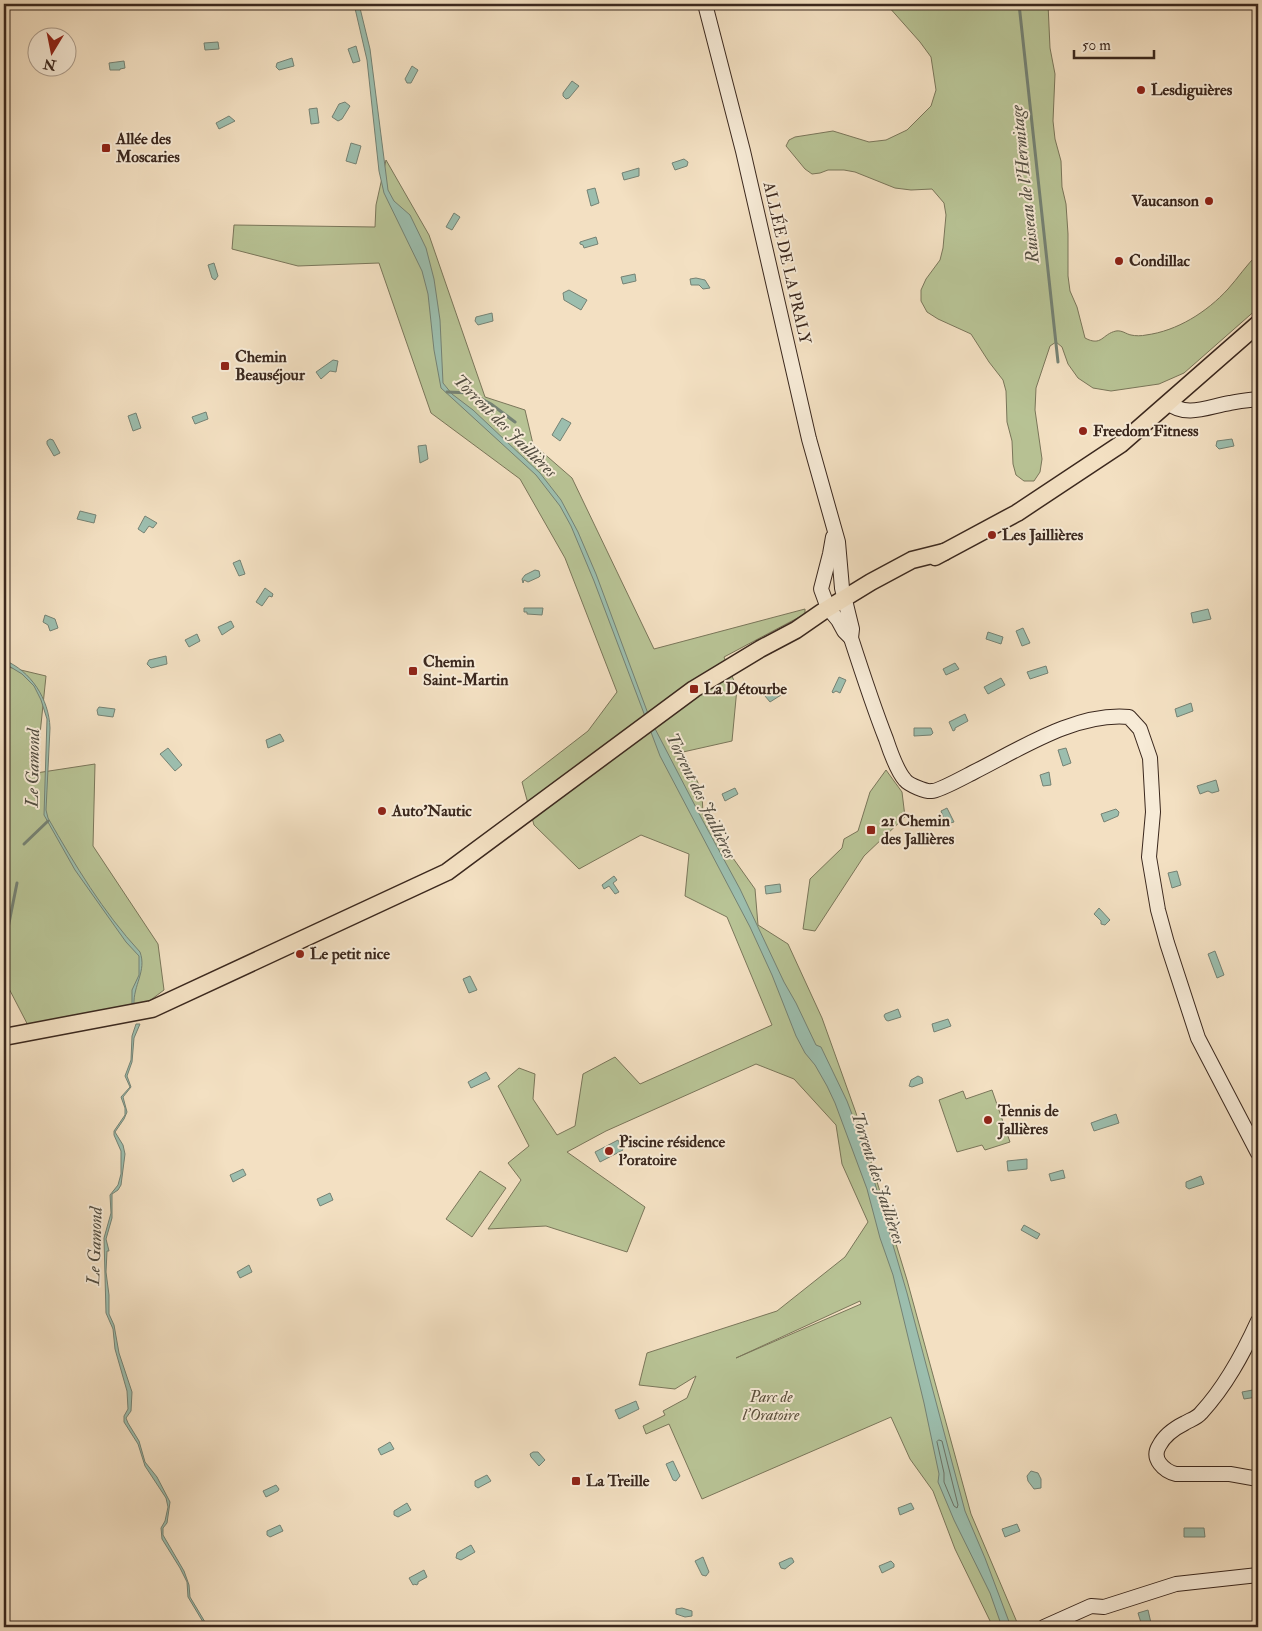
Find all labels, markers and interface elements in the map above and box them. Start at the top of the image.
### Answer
north arrow [28,28,78,78]
scale bar [1074,28,1154,60]
text: 50 m [1082,36,1111,55]
text: N [42,55,58,74]
place label: Lesdiguières [1151,80,1233,101]
marker: Lesdiguières [1135,84,1147,96]
water label: Ruisseau de l'Hermitage [1005,103,1045,265]
place label: Allée des Moscaries [115,129,180,167]
marker: Allée des Moscaries [100,142,112,154]
street label: ALLÉE DE LA PRALY [758,179,817,347]
place label: Vaucanson [1130,191,1200,211]
marker: Vaucanson [1203,195,1215,207]
place label: Condillac [1129,251,1191,271]
marker: Condillac [1113,255,1125,267]
place label: Chemin Beauséjour [235,347,306,385]
marker: Chemin Beauséjour [219,360,231,372]
water label: Torrent des Jaillières [448,369,562,483]
place label: Freedom Fitness [1093,421,1199,441]
marker: Freedom Fitness [1077,425,1089,437]
place label: Les Jaillières [1002,525,1084,546]
marker: Les Jaillières [986,529,998,541]
place label: Chemin Saint-Martin [423,652,509,690]
marker: Chemin Saint-Martin [407,665,419,677]
place label: La Détourbe [704,679,787,699]
marker: La Détourbe [688,683,700,695]
water label: Le Gamond [21,727,45,809]
water label: Torrent des Jaillières [661,729,742,864]
place label: Auto'Nautic [391,801,472,821]
marker: Auto'Nautic [376,805,388,817]
place label: 21 Chemin des Jallières [881,811,955,850]
marker: 21 Chemin des Jallières [865,824,877,836]
place label: Le petit nice [310,944,390,965]
marker: Le petit nice [294,948,306,960]
place label: Tennis de Jallières [997,1101,1059,1140]
water label: Torrent des Jaillières [846,1109,911,1248]
marker: Tennis de Jallières [982,1114,994,1126]
place label: Piscine résidence l'oratoire [618,1132,726,1170]
marker: Piscine résidence l'oratoire [603,1145,615,1157]
water label: Le Gamond [82,1205,108,1287]
park label: Parc de l'Oratoire [742,1387,800,1425]
place label: La Treille [586,1471,650,1491]
marker: La Treille [570,1475,582,1487]

